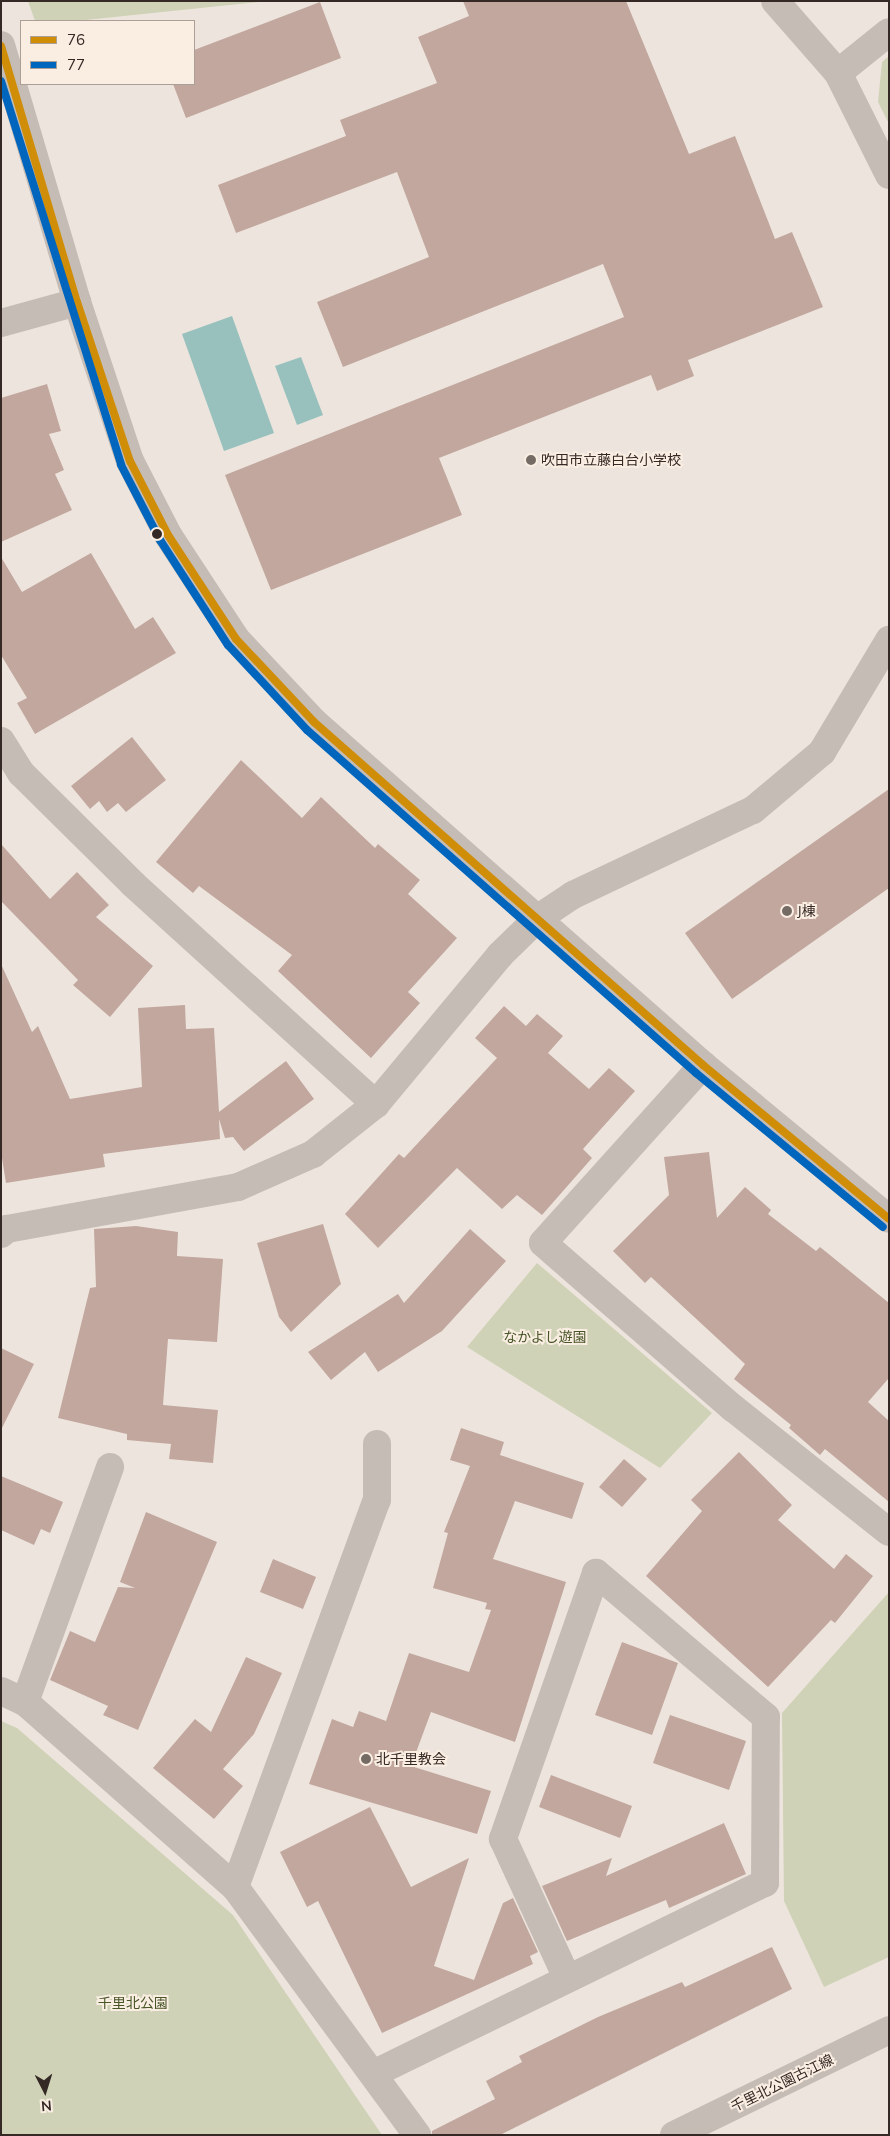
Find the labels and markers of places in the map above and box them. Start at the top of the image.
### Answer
place label: 吹田市立藤白台小学校 [541,452,681,468]
marker: 吹田市立藤白台小学校 [525,454,537,466]
unlabelled marker [152,529,162,539]
place label: J棟 [797,903,816,919]
marker: J棟 [781,905,793,917]
place label: 北千里教会 [376,1751,446,1767]
marker: 北千里教会 [360,1753,372,1765]

